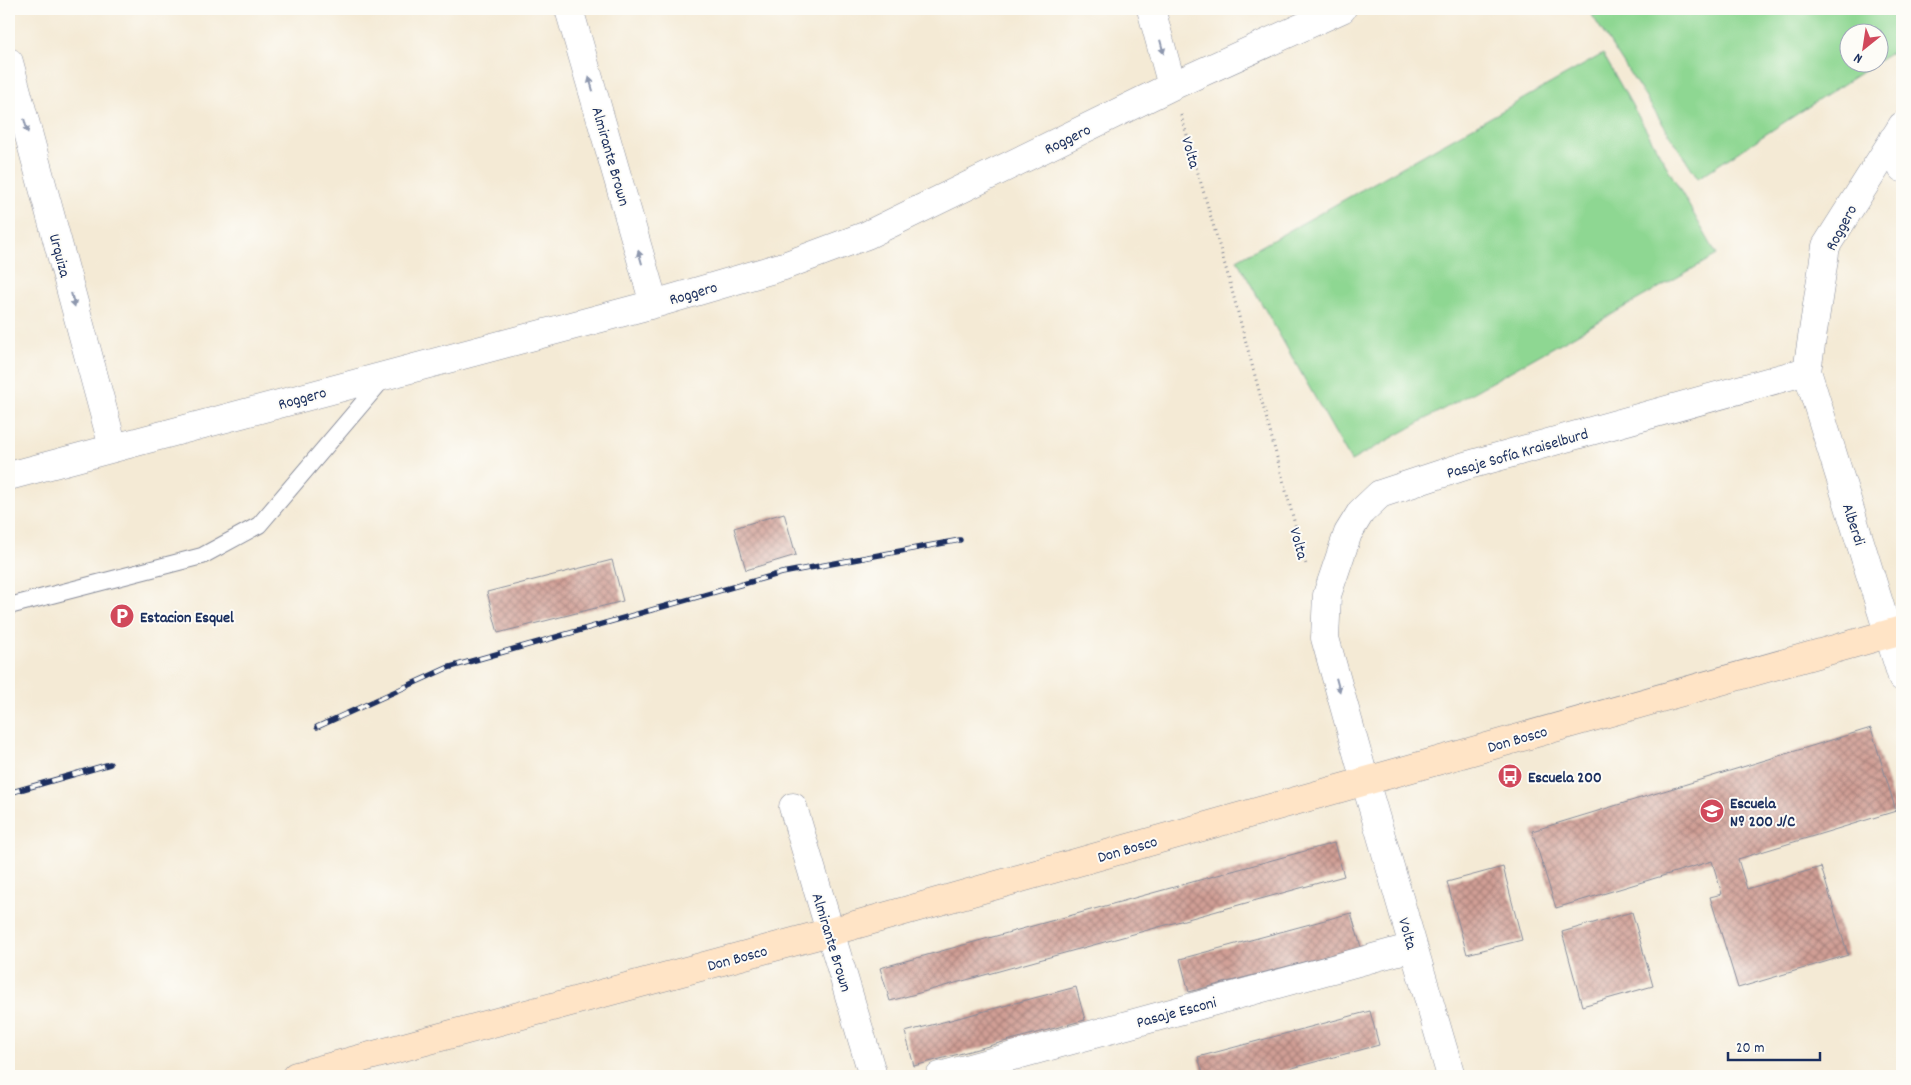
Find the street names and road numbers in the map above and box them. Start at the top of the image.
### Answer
street label: Almirante Brown [584,104,635,209]
street label: Roggero [1041,119,1095,161]
street label: Volta [1174,134,1205,172]
street label: Roggero [1821,201,1864,255]
street label: Urquiza [42,231,76,280]
street label: Roggero [667,277,720,312]
street label: Roggero [276,382,329,417]
street label: Pasaje Sofía Kraiselburd [1444,423,1591,486]
street label: Alberdi [1835,501,1870,549]
street label: Volta [1282,525,1313,563]
street label: Don Bosco [1485,721,1550,760]
street label: Don Bosco [1095,831,1160,870]
street label: Almirante Brown [805,890,857,995]
street label: Volta [1391,915,1422,953]
street label: Don Bosco [705,940,770,978]
street label: Pasaje Esconi [1134,992,1219,1035]

